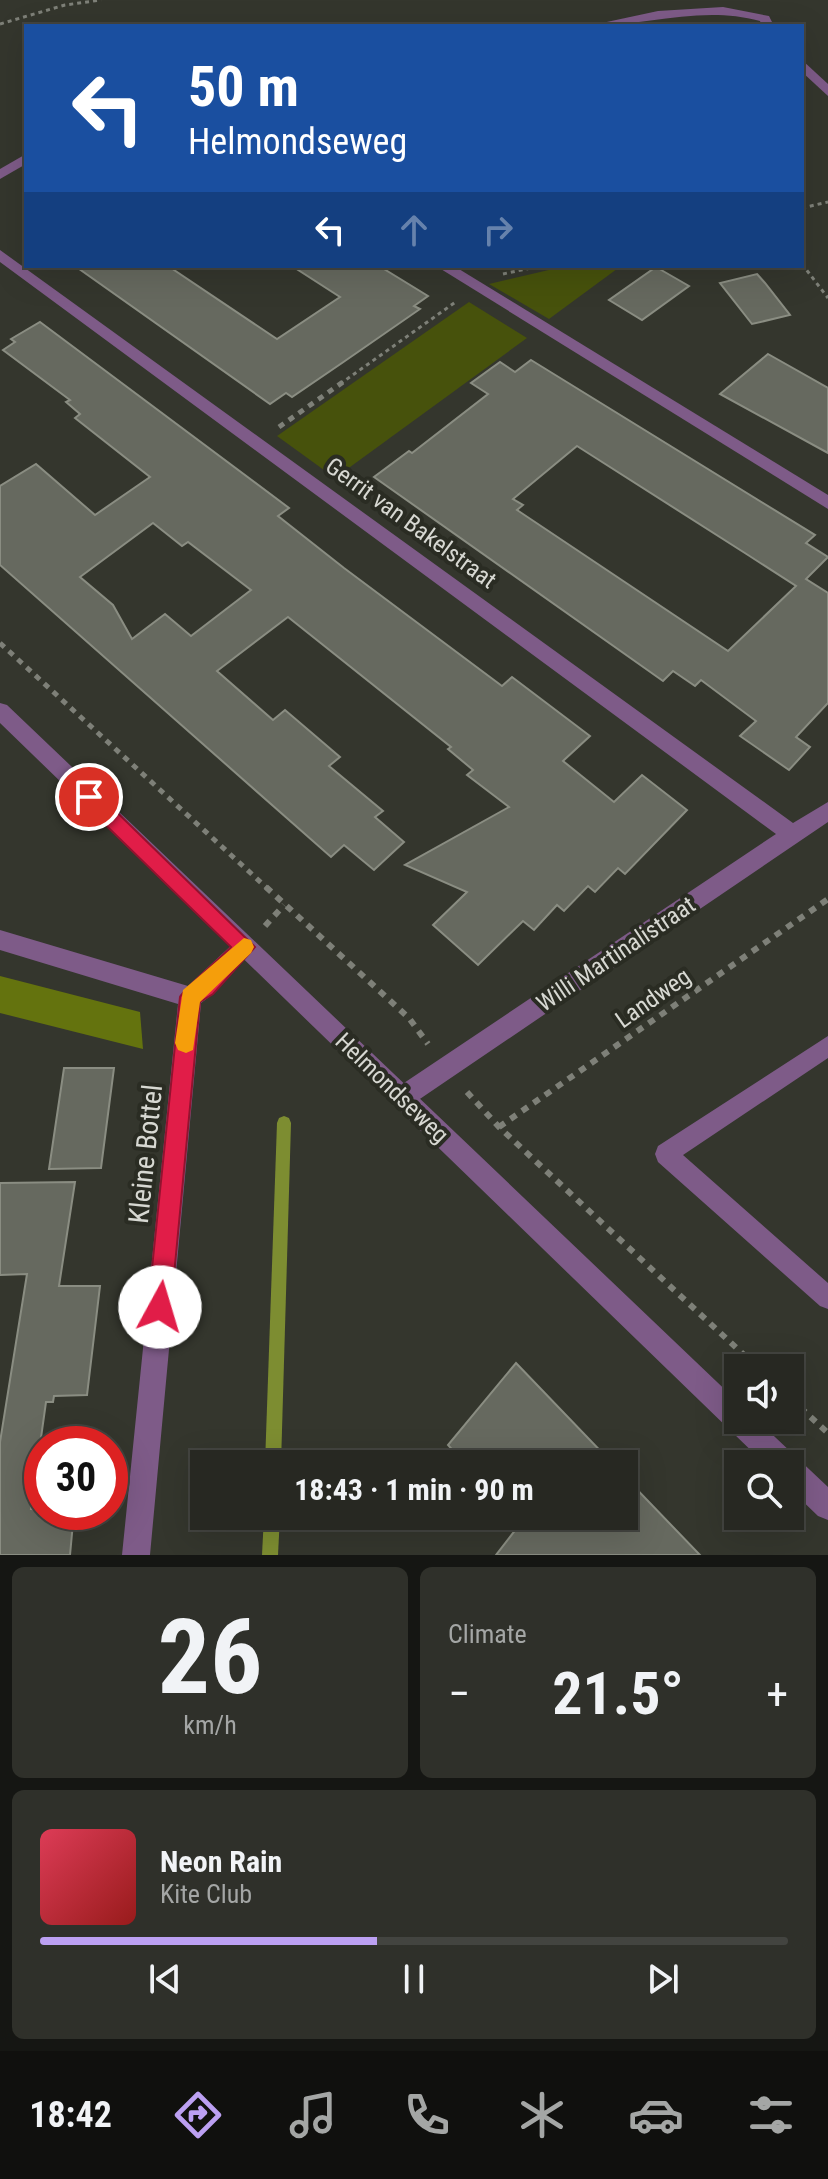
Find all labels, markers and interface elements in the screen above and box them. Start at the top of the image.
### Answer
text: 50 m [188,54,299,120]
icon: left [56,56,160,160]
text: Helmondseweg [188,121,407,163]
icon: left [308,208,352,252]
icon: ahead [392,208,436,252]
icon: right [476,208,520,252]
street label: Gerrit van Bakelstraat [320,452,502,594]
pin [55,763,123,831]
icon: arrive [67,775,111,819]
street label: Willi Martinalistraat [531,891,701,1017]
street label: Landweg [610,962,696,1034]
street label: Helmondseweg [330,1027,454,1149]
street label: Kleine Bottel [122,1083,169,1225]
position arrow [118,1265,202,1349]
map controls [724,1354,804,1530]
button: sound [724,1354,804,1434]
speed limit sign: 30 [24,1426,128,1530]
button: search [724,1450,804,1530]
text: 18:43 · 1 min · 90 m [294,1472,534,1507]
text: 26 [157,1597,263,1718]
text: Climate [448,1619,527,1649]
text: 21.5° [552,1658,684,1729]
text: − [448,1668,470,1720]
text: + [766,1668,788,1720]
text: km/h [183,1710,237,1740]
text: Neon Rain [160,1844,282,1879]
text: Kite Club [160,1879,252,1909]
icon: previous [143,1957,187,2001]
icon: pause [392,1957,436,2001]
icon: next [641,1957,685,2001]
icon: directions [170,2087,226,2143]
icon: music [285,2087,341,2143]
icon: phone [399,2087,455,2143]
icon: climate [514,2087,570,2143]
icon: car [628,2087,684,2143]
icon: filters [743,2087,799,2143]
text: 18:42 [29,2094,112,2136]

